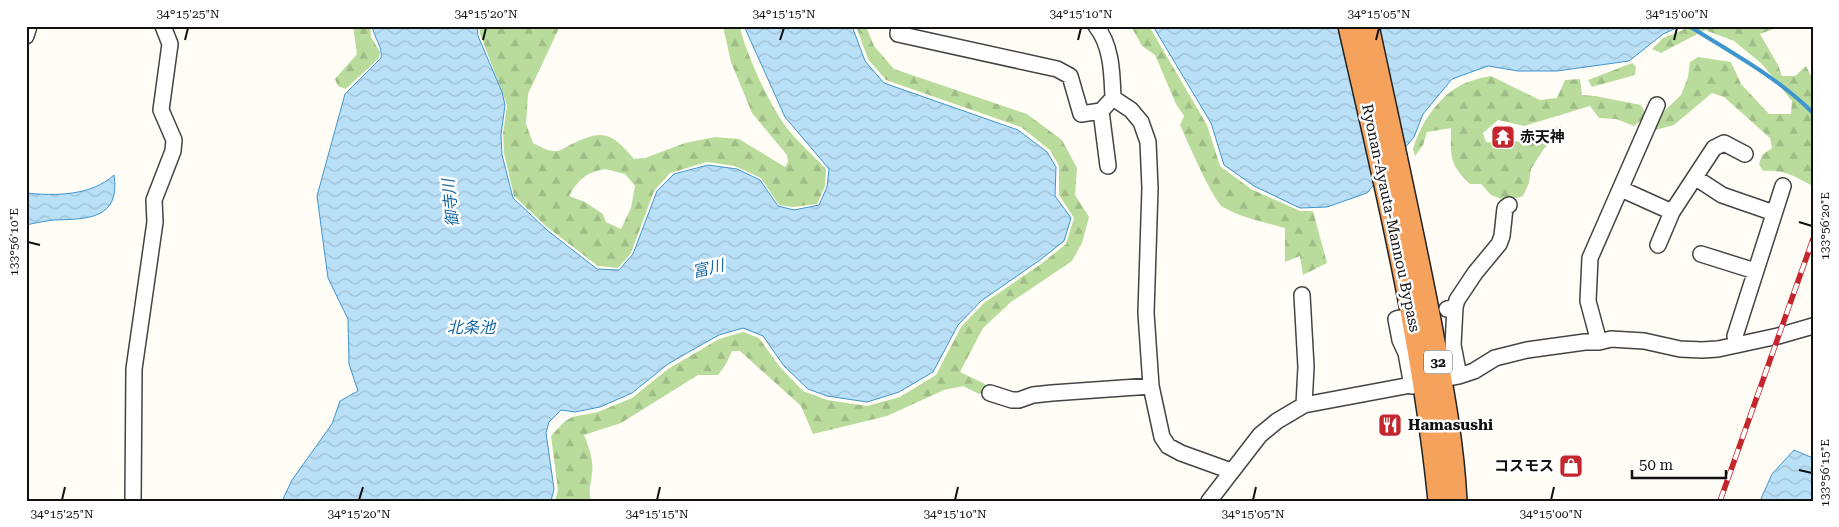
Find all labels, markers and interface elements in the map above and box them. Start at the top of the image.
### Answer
text: 34°15'25"N [156,7,220,21]
text: 34°15'20"N [454,7,518,21]
text: 34°15'15"N [752,7,816,21]
text: 34°15'10"N [1049,7,1113,21]
text: 34°15'05"N [1347,7,1411,21]
text: 34°15'00"N [1645,7,1709,21]
street label: Ryonan-Ayauta-Mannou Bypass [1358,102,1424,334]
temple icon: 赤天神 [1490,124,1516,150]
place label: 赤天神 [1520,128,1565,146]
water label: 御寺川 [438,176,462,228]
text: 133°56'20"E [1818,192,1832,260]
text: 133°56'10"E [7,208,21,276]
water label: 富川 [690,255,728,281]
water label: 北条池 [447,318,497,337]
road number: 32 [1424,351,1452,374]
restaurant icon: Hamasushi [1377,412,1403,438]
place label: Hamasushi [1408,416,1493,434]
text: 133°56'15"E [1818,439,1832,507]
scale bar [1632,447,1725,479]
shop icon: コスモス [1558,453,1584,479]
text: 50 m [1639,456,1674,474]
place label: コスモス [1494,457,1554,475]
text: 34°15'25"N [30,507,94,521]
text: 34°15'20"N [327,507,391,521]
text: 34°15'15"N [625,507,689,521]
text: 34°15'10"N [923,507,987,521]
text: 34°15'05"N [1221,507,1285,521]
text: 34°15'00"N [1519,507,1583,521]

